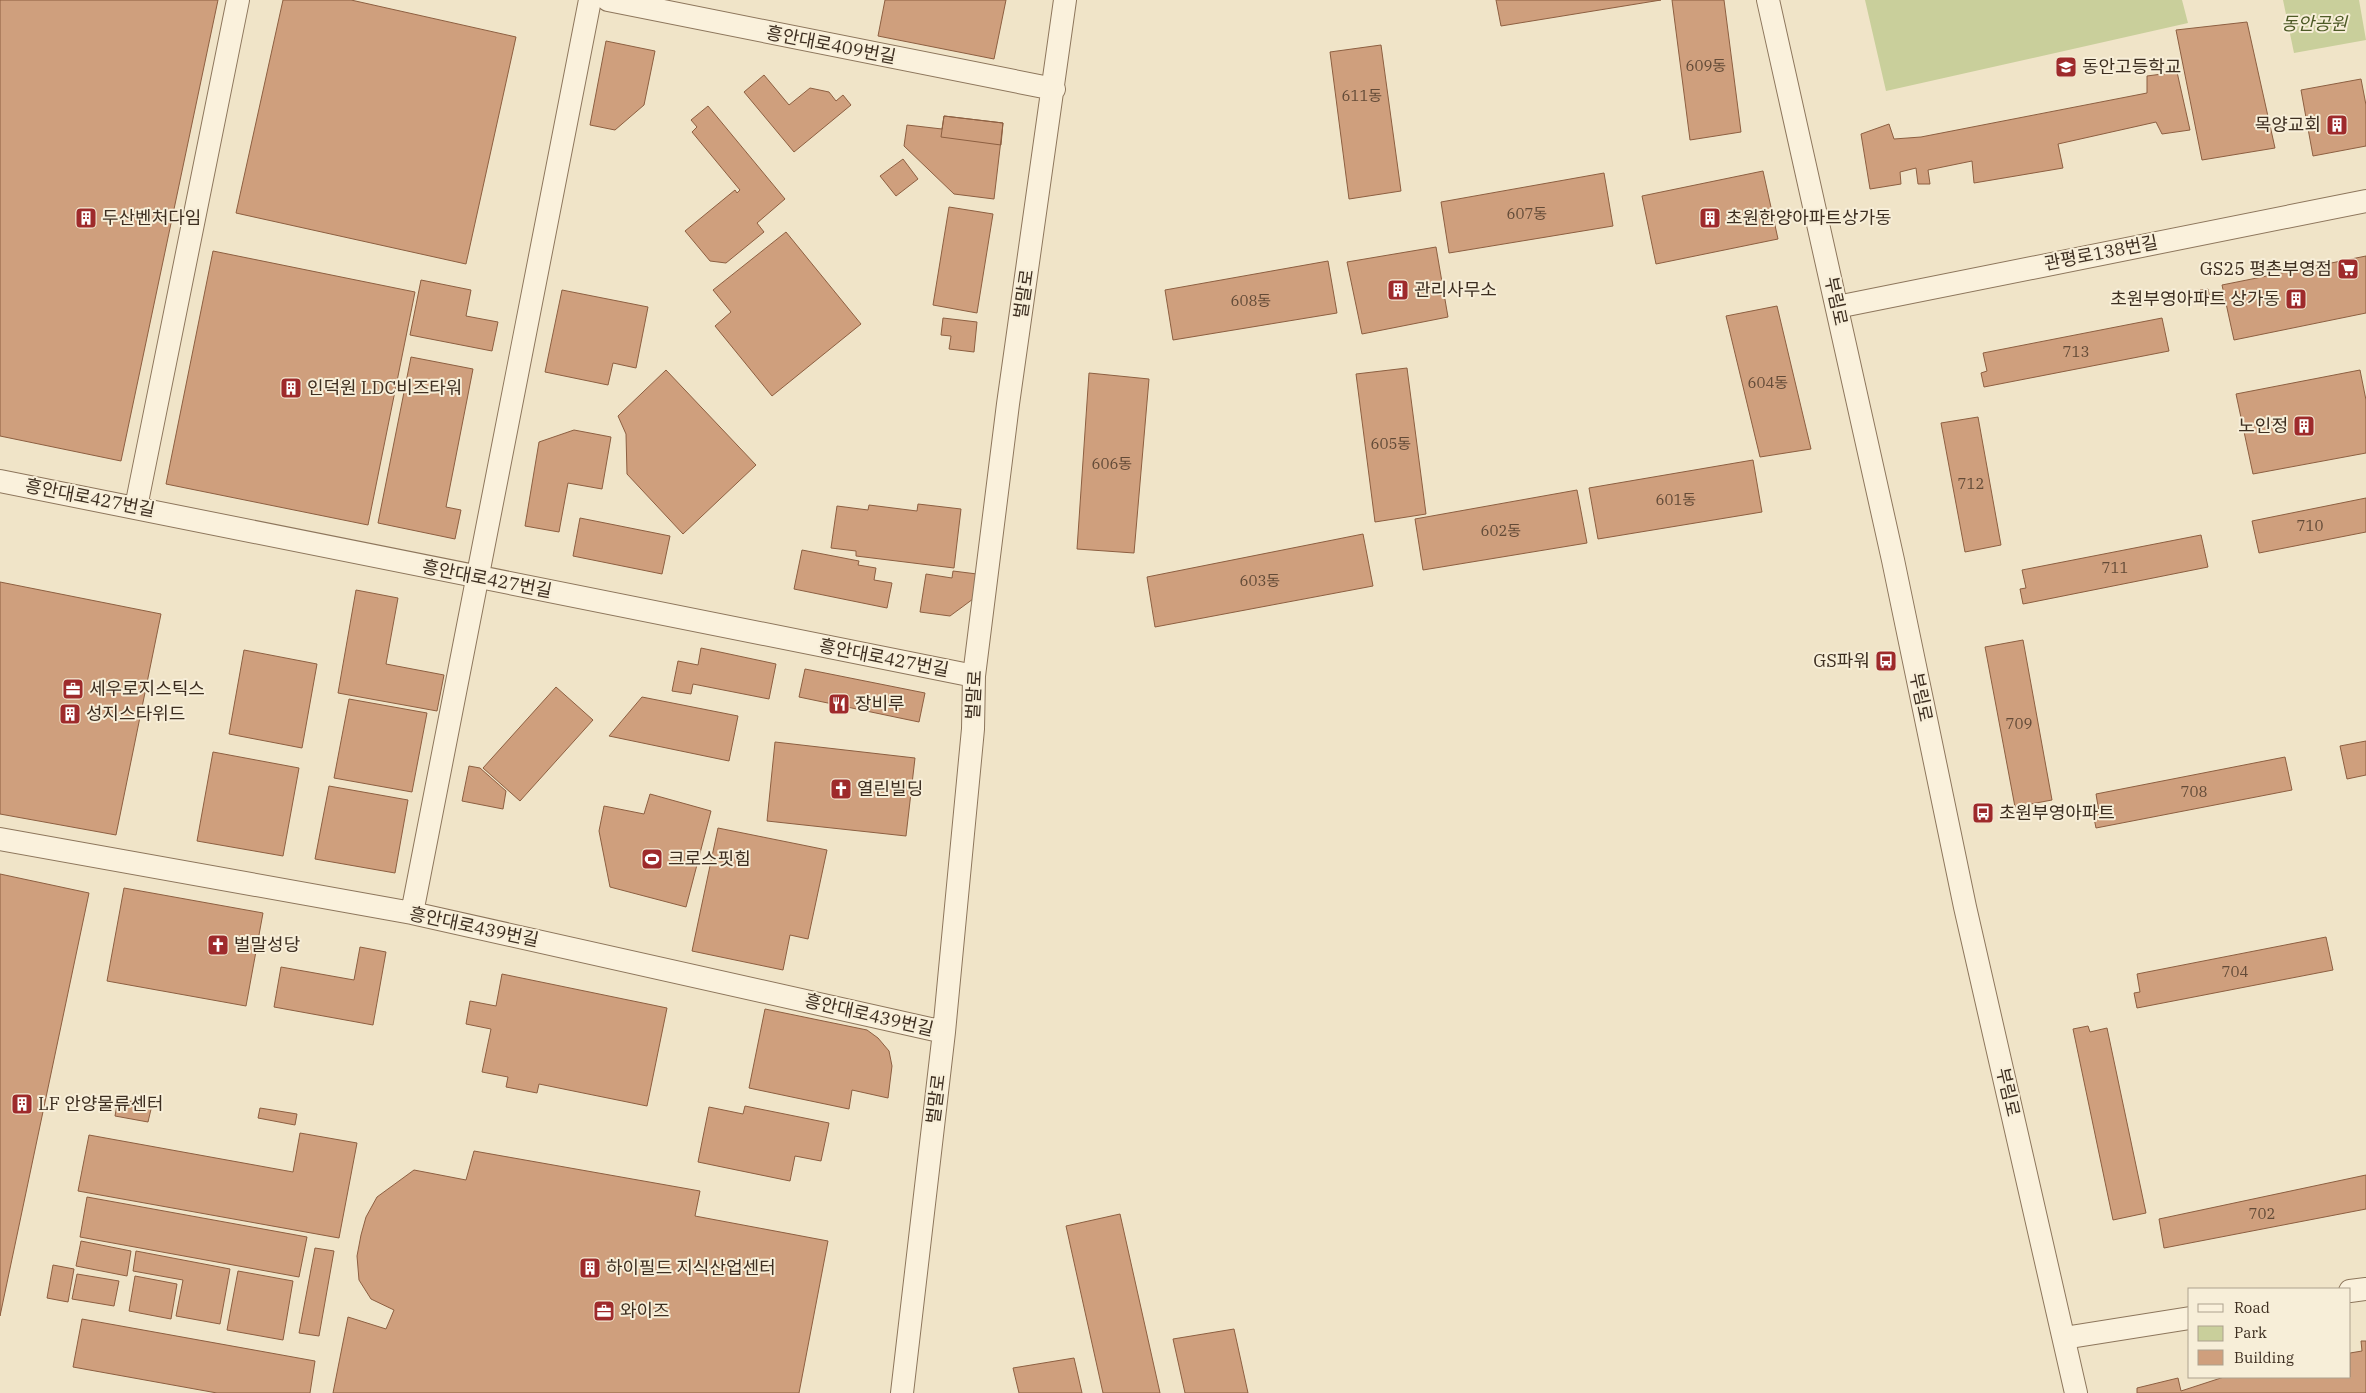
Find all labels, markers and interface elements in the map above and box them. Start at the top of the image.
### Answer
park label: 동안공원 [2281,12,2349,35]
street label: 흥안대로409번길 [764,21,898,68]
school or university icon: 동안고등학교 [2054,55,2078,79]
place label: 동안고등학교 [2082,55,2181,78]
house number: 609동 [1686,56,1726,75]
house number: 611동 [1342,86,1382,105]
place label: 목양교회 [2255,113,2321,136]
building icon: 목양교회 [2325,113,2349,137]
house number: 607동 [1507,204,1547,223]
building icon: 두산벤처다임 [74,206,98,230]
place label: 두산벤처다임 [102,206,201,229]
building icon: 초원한양아파트상가동 [1698,206,1722,230]
place label: 초원한양아파트상가동 [1726,206,1892,229]
street label: 관평로138번길 [2042,230,2160,275]
place label: GS25 평촌부영점 [2200,257,2332,280]
supermarket icon: GS25 평촌부영점 [2336,257,2360,281]
street label: 벌말로 [1009,268,1038,320]
street label: 부림로 [1820,274,1853,328]
building icon: 관리사무소 [1386,278,1410,302]
place label: 관리사무소 [1414,278,1497,301]
place label: 초원부영아파트 상가동 [2110,287,2280,310]
building icon: 초원부영아파트 상가동 [2284,287,2308,311]
house number: 608동 [1231,291,1271,310]
house number: 713 [2062,342,2090,361]
house number: 604동 [1748,373,1788,392]
building icon: 인덕원 LDC비즈타워 [279,376,303,400]
place label: 인덕원 LDC비즈타워 [307,376,462,399]
place label: 노인정 [2238,414,2288,437]
building icon: 노인정 [2292,414,2316,438]
house number: 605동 [1371,434,1411,453]
house number: 606동 [1092,454,1132,473]
street label: 흥안대로427번길 [23,474,157,521]
house number: 712 [1957,474,1985,493]
house number: 601동 [1656,490,1696,509]
house number: 710 [2296,516,2324,535]
house number: 602동 [1481,521,1521,540]
street label: 흥안대로427번길 [420,555,554,602]
house number: 711 [2101,558,2129,577]
house number: 603동 [1240,571,1280,590]
street label: 흥안대로427번길 [817,634,951,681]
place label: GS파워 [1813,649,1870,672]
bus stop icon: GS파워 [1874,649,1898,673]
street label: 벌말로 [961,670,986,720]
street label: 부림로 [1905,670,1938,724]
office icon: 세우로지스틱스 [61,677,85,701]
place label: 세우로지스틱스 [89,677,205,700]
restaurant icon: 장비루 [827,692,851,716]
place label: 장비루 [855,692,905,715]
building icon: 성지스타위드 [58,702,82,726]
place label: 성지스타위드 [86,702,185,725]
house number: 709 [2005,714,2033,733]
church icon: 열린빌딩 [829,777,853,801]
place label: 열린빌딩 [857,777,923,800]
house number: 708 [2180,782,2208,801]
bus stop icon: 초원부영아파트 [1971,801,1995,825]
place label: 초원부영아파트 [1999,801,2115,824]
sports icon: 크로스핏힘 [640,847,664,871]
place label: 크로스핏힘 [668,847,751,870]
street label: 흥안대로439번길 [407,902,541,951]
church icon: 벌말성당 [206,933,230,957]
place label: 벌말성당 [234,933,300,956]
house number: 704 [2221,962,2249,981]
street label: 흥안대로439번길 [802,988,936,1041]
street label: 부림로 [1992,1065,2025,1119]
street label: 벌말로 [921,1073,950,1125]
building icon: LF 안양물류센터 [10,1092,34,1116]
place label: LF 안양물류센터 [38,1092,164,1115]
house number: 702 [2248,1204,2276,1223]
building icon: 하이필드 지식산업센터 [578,1256,602,1280]
place label: 하이필드 지식산업센터 [606,1256,776,1279]
legend [2188,1288,2351,1378]
text: Road [2234,1298,2270,1317]
office icon: 와이즈 [592,1299,616,1323]
place label: 와이즈 [620,1299,670,1322]
text: Park [2234,1323,2267,1342]
text: Building [2234,1348,2294,1367]

